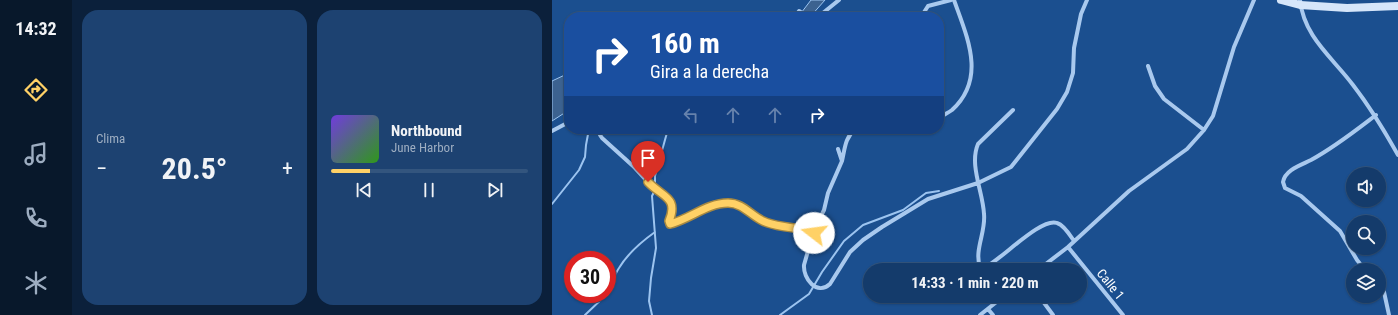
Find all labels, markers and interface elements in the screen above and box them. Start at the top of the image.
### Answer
text: 14:32 [15,18,57,39]
text: 160 m [650,27,720,60]
icon: right [584,28,636,80]
text: Gira a la derecha [650,61,769,82]
icon: directions [22,76,50,104]
icon: left [680,104,702,126]
icon: ahead [722,104,744,126]
icon: ahead [764,104,786,126]
icon: right [806,104,828,126]
text: Northbound [391,122,462,140]
text: Clima [96,131,125,146]
icon: music [22,140,50,168]
text: June Harbor [391,140,454,155]
pin [631,141,665,182]
icon: arrive [637,147,659,169]
text: 20.5° [162,151,227,186]
text: − [96,156,107,181]
text: + [282,156,293,181]
map controls [1346,167,1386,303]
button: sound [1346,167,1386,207]
icon: previous [353,179,375,201]
icon: pause [418,179,440,201]
icon: next [484,179,506,201]
icon: phone [22,204,50,232]
position arrow [793,212,835,254]
button: search [1346,215,1386,255]
speed limit sign: 30 [564,251,616,303]
button: layers [1346,263,1386,303]
street label: Calle 1 [1094,266,1127,303]
icon: climate [22,269,50,297]
text: 14:33 · 1 min · 220 m [911,274,1039,292]

